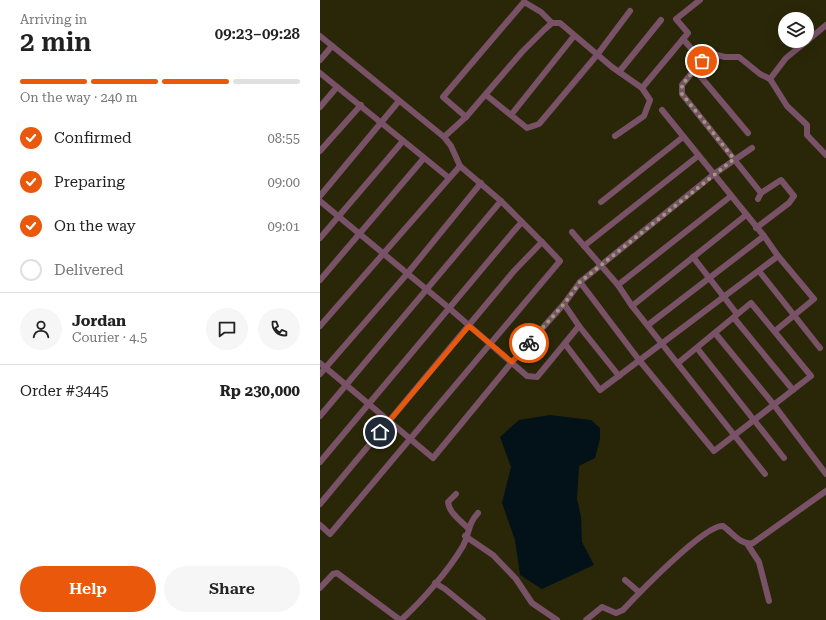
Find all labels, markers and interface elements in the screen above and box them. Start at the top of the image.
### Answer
text: Arriving in [20,12,87,27]
map controls [778,12,814,48]
button: layers [778,12,814,48]
text: 09:23–09:28 [215,25,300,43]
text: 2 min [20,27,92,57]
pin [685,44,719,78]
icon: bag [691,50,713,72]
text: On the way · 240 m [20,90,137,105]
icon: check [20,127,42,149]
text: Confirmed [54,129,132,147]
text: 08:55 [268,131,300,146]
icon: check [20,171,42,193]
text: Preparing [54,173,125,191]
text: 09:00 [268,175,300,190]
icon: check [20,215,42,237]
text: On the way [54,217,136,235]
text: 09:01 [268,219,300,234]
text: Delivered [54,261,124,279]
button: person [20,308,62,350]
button: chat [206,308,248,350]
button: phone [258,308,300,350]
text: Jordan [72,312,126,330]
courier [509,323,549,363]
text: Courier · 4.5 [72,330,147,345]
icon: bike [518,332,540,354]
text: Order #3445 [20,382,109,400]
text: Rp 230,000 [220,382,300,400]
pin [363,415,397,449]
icon: home [369,421,391,443]
button: Help [20,566,156,612]
button: Share [164,566,300,612]

